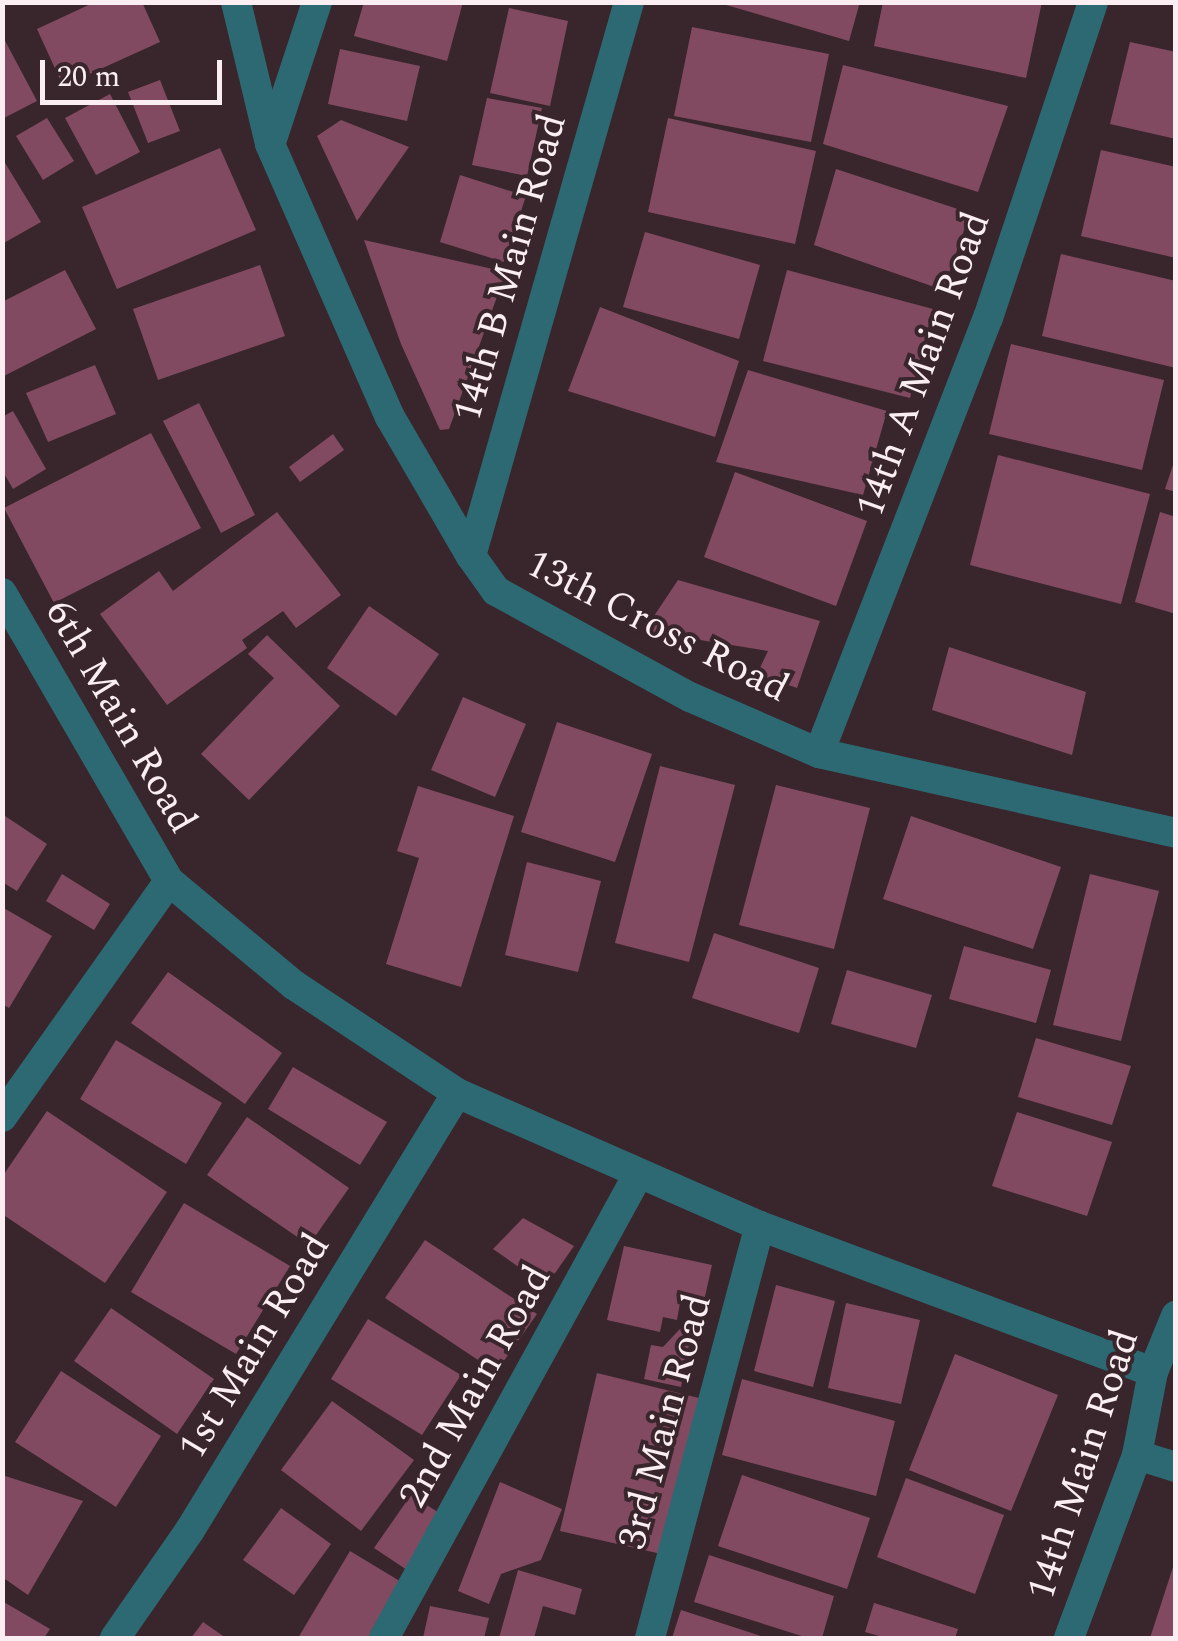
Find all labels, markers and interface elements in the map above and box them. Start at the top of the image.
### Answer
scale bar [45,40,228,102]
text: 20 m [57,54,120,100]
street label: 14th B Main Road [444,109,578,427]
street label: 14th A Main Road [846,206,1002,524]
street label: 13th Cross Road [518,540,796,714]
street label: 6th Main Road [34,592,206,842]
street label: 1st Main Road [169,1225,341,1469]
street label: 2nd Main Road [390,1258,562,1516]
street label: 3rd Main Road [609,1289,723,1555]
street label: 14th Main Road [1018,1324,1150,1606]

